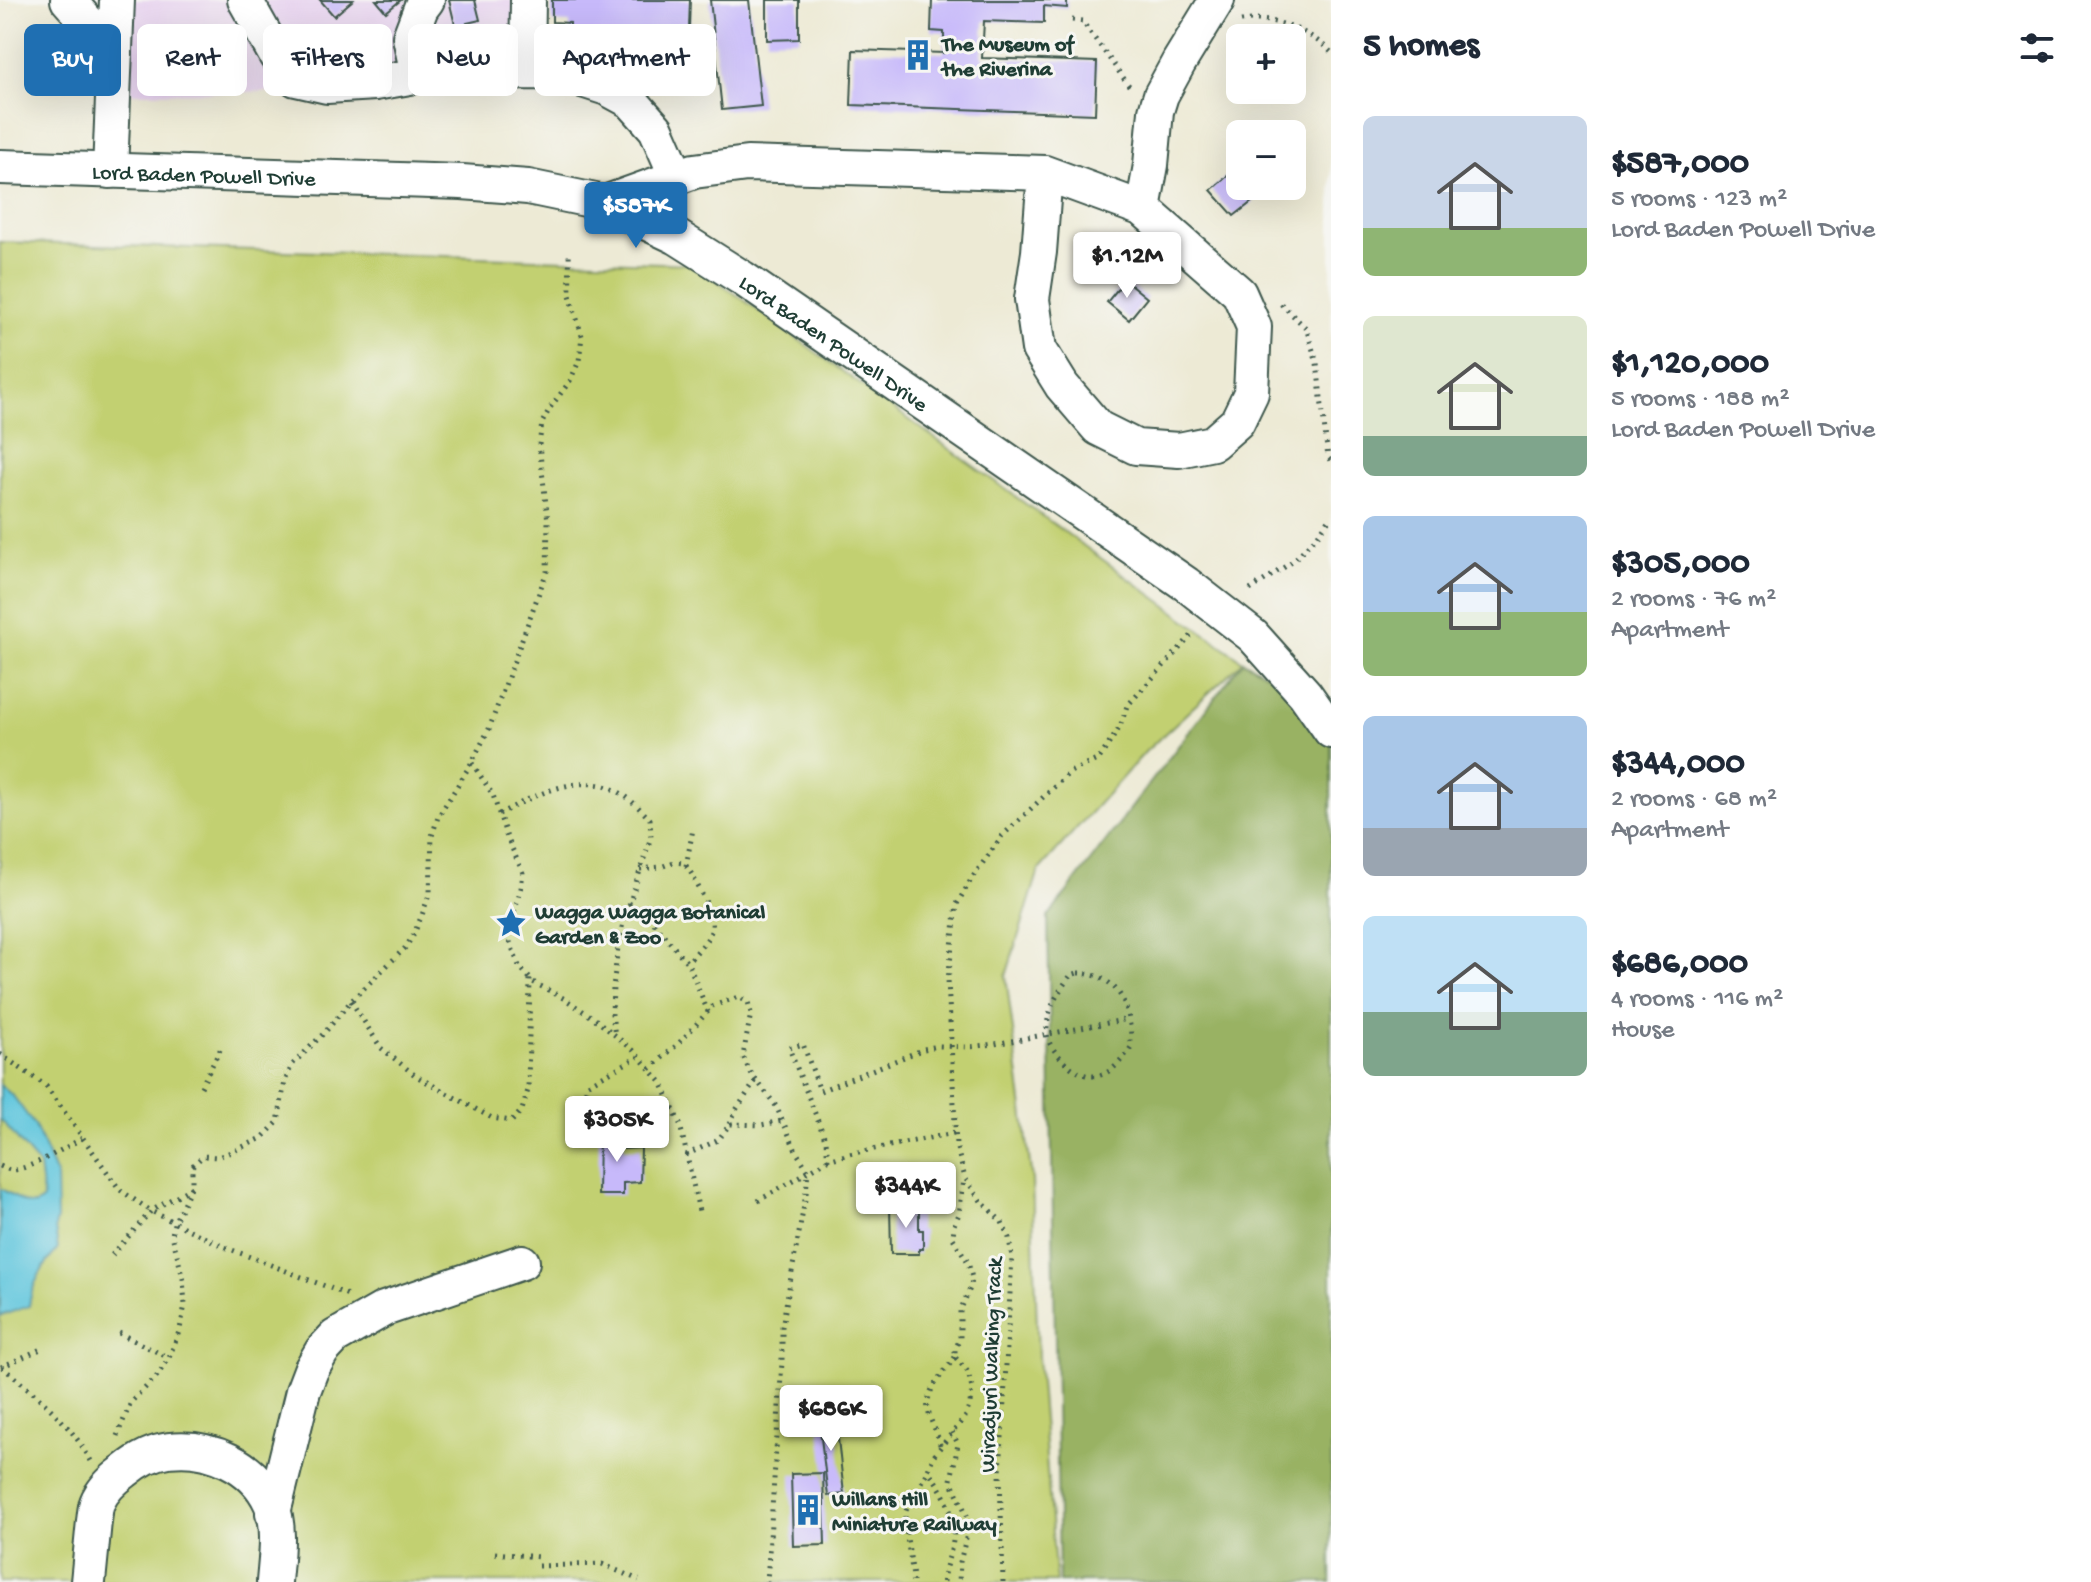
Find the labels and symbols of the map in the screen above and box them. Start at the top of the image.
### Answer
place label: The Museum of the Riverina [940,33,1075,84]
building icon: The Museum of the Riverina [901,38,935,72]
street label: Lord Baden Powell Drive [92,161,317,194]
pin: $587K [580,182,692,250]
pin: $1.12M [1062,232,1192,300]
street label: Lord Baden Powell Drive [733,271,932,420]
place label: Wagga Wagga Botanical Garden & Zoo [534,901,766,952]
place icon: Wagga Wagga Botanical Garden & Zoo [494,906,528,940]
pin: $305K [561,1096,673,1164]
pin: $344K [850,1162,962,1230]
street label: Wiradjuri Walking Track [976,1255,1010,1473]
pin: $686K [775,1385,887,1453]
place label: Willans Hill Miniature Railway [831,1488,997,1539]
building icon: Willans Hill Miniature Railway [791,1493,825,1527]

